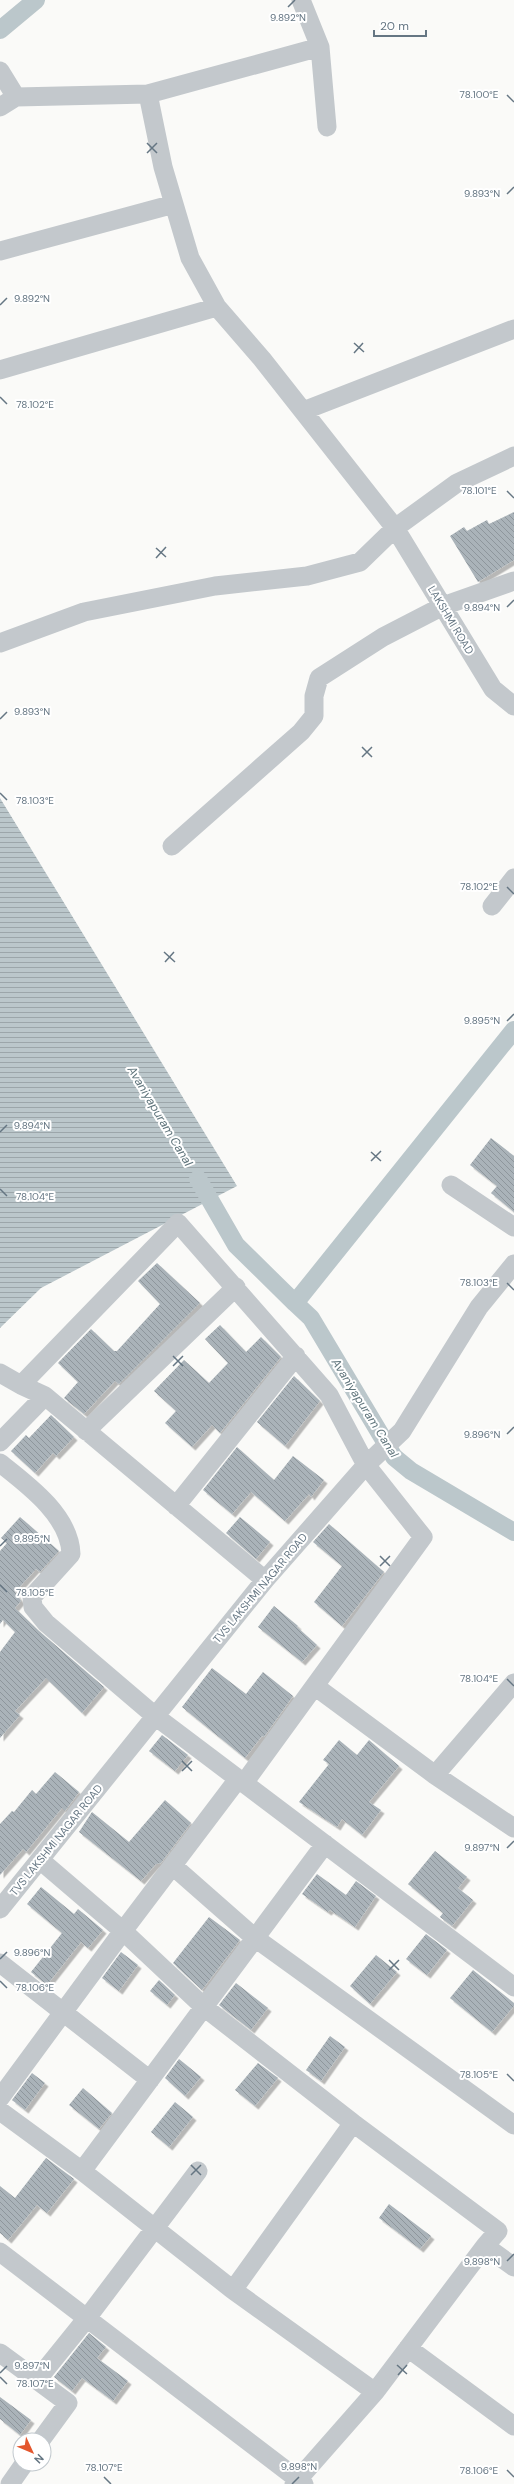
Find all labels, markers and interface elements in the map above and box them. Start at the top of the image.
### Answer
text: 9.892°N [270,11,306,24]
scale bar [374,12,426,38]
text: 20 m [380,18,409,34]
text: 78.100°E [460,88,499,101]
text: 9.893°N [464,187,500,200]
text: 9.892°N [14,292,50,305]
text: 78.102°E [16,398,54,411]
text: 78.101°E [461,484,497,497]
street label: LAKSHMI ROAD [425,583,477,657]
text: 9.894°N [464,601,500,614]
text: 9.893°N [14,705,50,718]
text: 78.103°E [16,794,54,807]
text: 78.102°E [460,880,498,893]
text: 9.895°N [464,1014,500,1027]
water label: Avaniyapuram Canal [123,1062,196,1169]
text: 9.894°N [14,1119,50,1132]
text: 78.104°E [16,1190,54,1203]
text: 78.103°E [460,1276,498,1289]
water label: Avaniyapuram Canal [327,1355,402,1461]
text: 9.896°N [464,1428,500,1441]
street label: TVS LAKSHMI NAGAR ROAD [210,1530,311,1646]
text: 9.895°N [14,1532,50,1545]
text: 78.105°E [16,1586,54,1599]
text: 78.104°E [460,1672,498,1685]
street label: TVS LAKSHMI NAGAR ROAD [7,1781,106,1899]
text: 9.897°N [464,1841,500,1854]
text: 9.896°N [14,1946,50,1959]
text: 78.106°E [16,1981,55,1994]
text: 78.105°E [460,2068,498,2081]
text: 9.898°N [464,2255,500,2268]
text: 9.897°N [14,2359,50,2372]
text: 78.107°E [16,2377,54,2390]
north arrow [12,2432,52,2472]
text: N [31,2451,47,2467]
text: 9.898°N [281,2460,317,2473]
text: 78.107°E [85,2461,123,2474]
text: 78.106°E [460,2464,499,2477]

